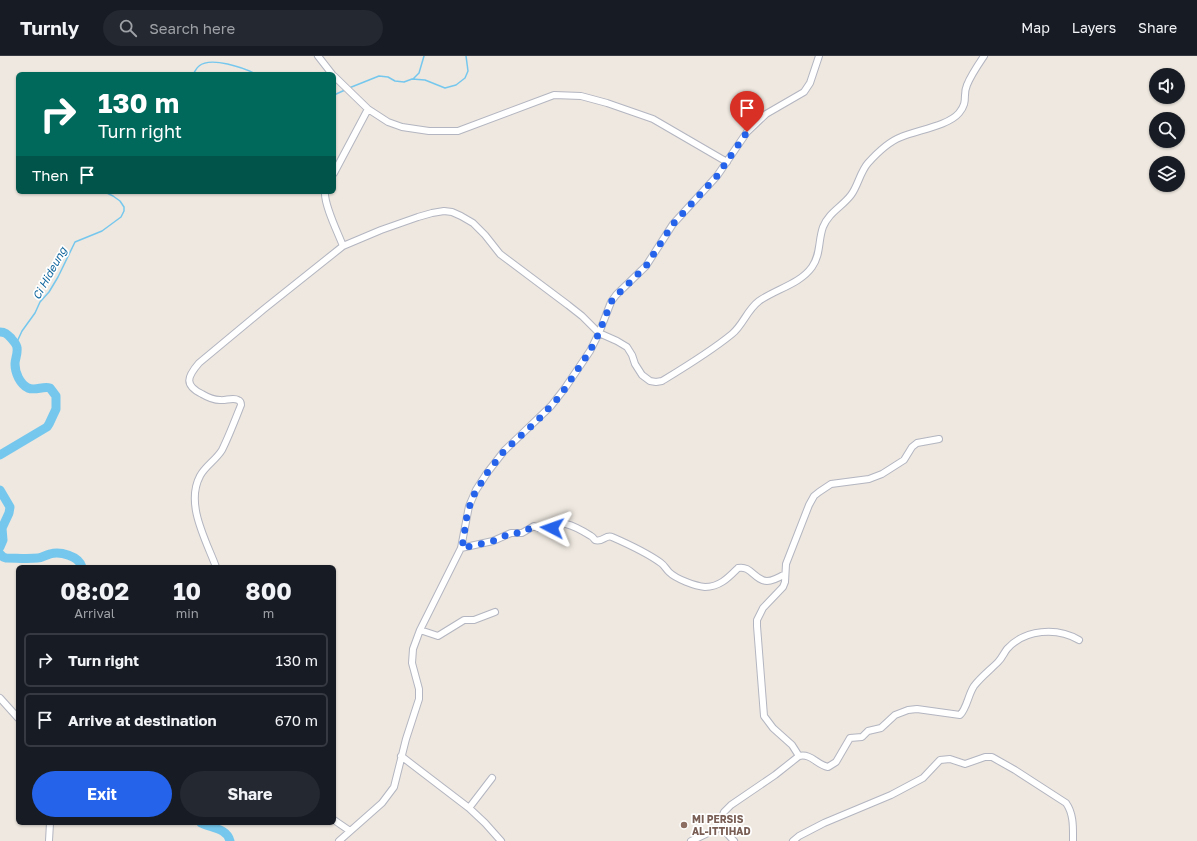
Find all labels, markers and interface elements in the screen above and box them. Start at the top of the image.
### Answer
search box [103,10,383,46]
text: Turnly [20,16,79,39]
icon: search [117,17,139,39]
text: Search here [149,19,235,37]
text: Map [1021,19,1050,36]
text: Layers [1072,19,1116,36]
text: Share [1138,19,1177,36]
map controls [1149,68,1185,192]
button: sound [1149,68,1185,104]
text: 130 m [98,86,179,119]
icon: right [32,88,84,140]
pin [730,91,764,132]
icon: arrive [736,97,758,119]
button: search [1149,112,1185,148]
text: Turn right [98,120,182,142]
button: layers [1149,156,1185,192]
icon: arrive [76,164,98,186]
text: Then [32,166,68,184]
water label: Ci Hideung [29,243,70,302]
position arrow [531,507,573,549]
text: 08:02 [60,576,129,605]
text: 10 [173,576,201,605]
text: 800 [245,576,292,605]
text: Arrival [74,605,115,621]
text: min [176,605,199,621]
text: m [263,605,274,621]
icon: right [34,649,56,671]
text: Turn right [68,651,139,669]
text: 130 m [276,651,318,669]
icon: arrive [34,709,56,731]
text: Arrive at destination [68,711,217,729]
text: 670 m [275,711,318,729]
button: Exit [32,771,172,817]
button: Share [180,771,320,817]
place label: MI PERSIS AL-ITTIHAD [692,813,751,837]
marker: MI PERSIS AL-ITTIHAD [679,820,689,830]

